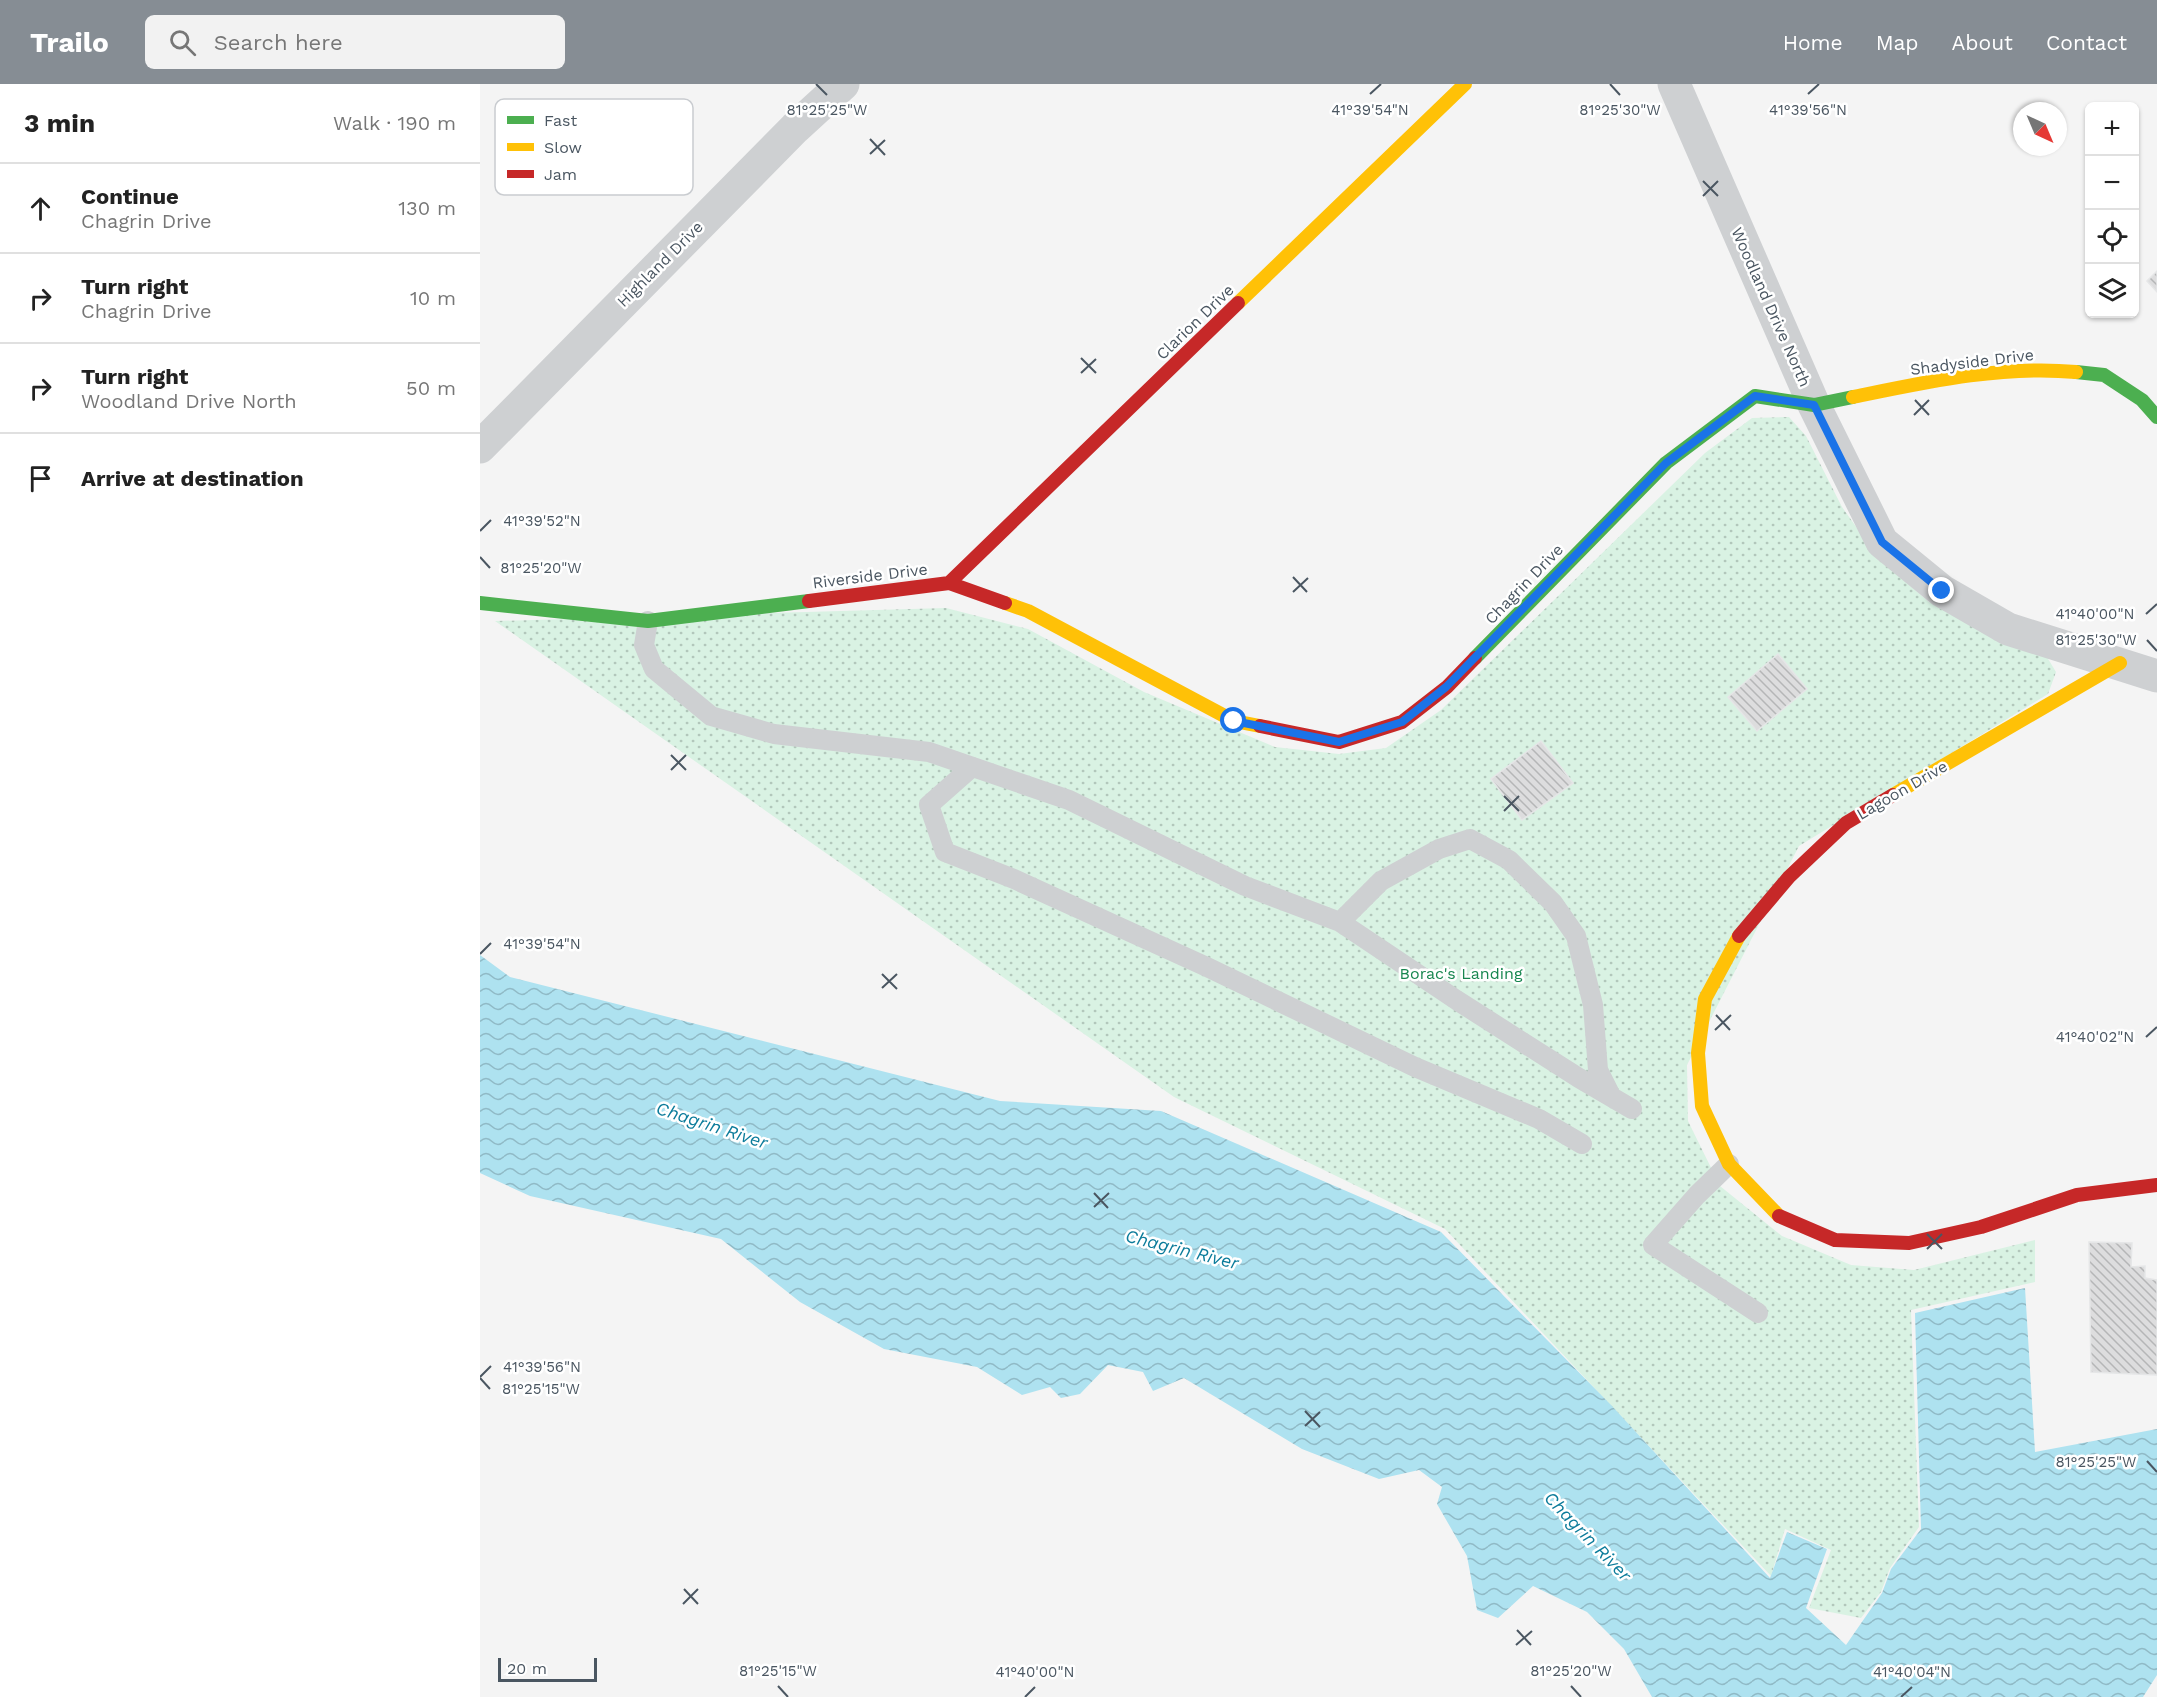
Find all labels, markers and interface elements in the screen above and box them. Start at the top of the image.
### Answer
search box [145,15,565,69]
text: Trailo [30,26,109,59]
icon: search [166,26,199,59]
text: Search here [214,30,343,55]
text: Home [1783,30,1843,55]
text: Map [1876,30,1919,55]
text: About [1952,30,2013,55]
text: Contact [2046,30,2127,55]
legend [495,99,693,195]
text: 81°25'25"W [787,101,867,119]
text: 41°39'54"N [1331,101,1409,119]
text: 81°25'30"W [1579,101,1661,119]
text: 41°39'56"N [1769,101,1847,119]
north arrow [2013,102,2067,156]
map controls [2085,102,2139,318]
button: + [2085,102,2139,156]
text: 3 min [24,108,95,138]
text: Walk · 190 m [333,111,456,135]
text: Fast [544,111,577,130]
text: Slow [544,138,582,157]
button: − [2085,156,2139,210]
text: Jam [544,165,577,184]
text: Continue [81,184,179,209]
icon: ahead [24,192,57,225]
text: 130 m [398,196,456,220]
text: Chagrin Drive [81,209,211,233]
button: locate [2085,210,2139,264]
street label: Highland Drive [613,217,707,311]
street label: Woodland Drive North [1727,224,1815,390]
button: layers [2085,264,2139,318]
text: Turn right [81,274,188,299]
street label: Clarion Drive [1152,280,1238,364]
icon: right [24,282,57,315]
text: 10 m [410,286,456,310]
text: Chagrin Drive [81,299,211,323]
street label: Shadyside Drive [1909,345,2035,379]
text: Turn right [81,364,188,389]
icon: right [24,372,57,405]
text: 50 m [406,376,456,400]
text: Woodland Drive North [81,389,297,413]
icon: arrive [24,462,57,495]
text: Arrive at destination [81,466,304,491]
text: 41°39'52"N [503,512,581,530]
street label: Chagrin Drive [1481,540,1567,628]
text: 81°25'20"W [500,559,582,577]
street label: Riverside Drive [811,560,929,592]
route end [1928,577,1954,603]
text: 41°40'00"N [2055,605,2135,623]
text: 81°25'30"W [2055,631,2137,649]
route start [1220,707,1246,733]
street label: Lagoon Drive [1853,756,1951,824]
text: 41°39'54"N [503,935,581,953]
park label: Borac's Landing [1400,964,1523,983]
text: 41°40'02"N [2056,1028,2134,1046]
water label: Chagrin River [654,1097,771,1153]
water label: Chagrin River [1123,1225,1242,1273]
text: 41°39'56"N [503,1358,581,1376]
text: 81°25'15"W [502,1380,580,1398]
text: 81°25'25"W [2056,1453,2136,1471]
water label: Chagrin River [1540,1487,1637,1586]
scale bar [498,1655,597,1682]
text: 20 m [507,1659,547,1678]
text: 81°25'15"W [739,1662,817,1680]
text: 81°25'20"W [1530,1662,1612,1680]
text: 41°40'00"N [995,1663,1075,1681]
text: 41°40'04"N [1873,1663,1951,1681]

